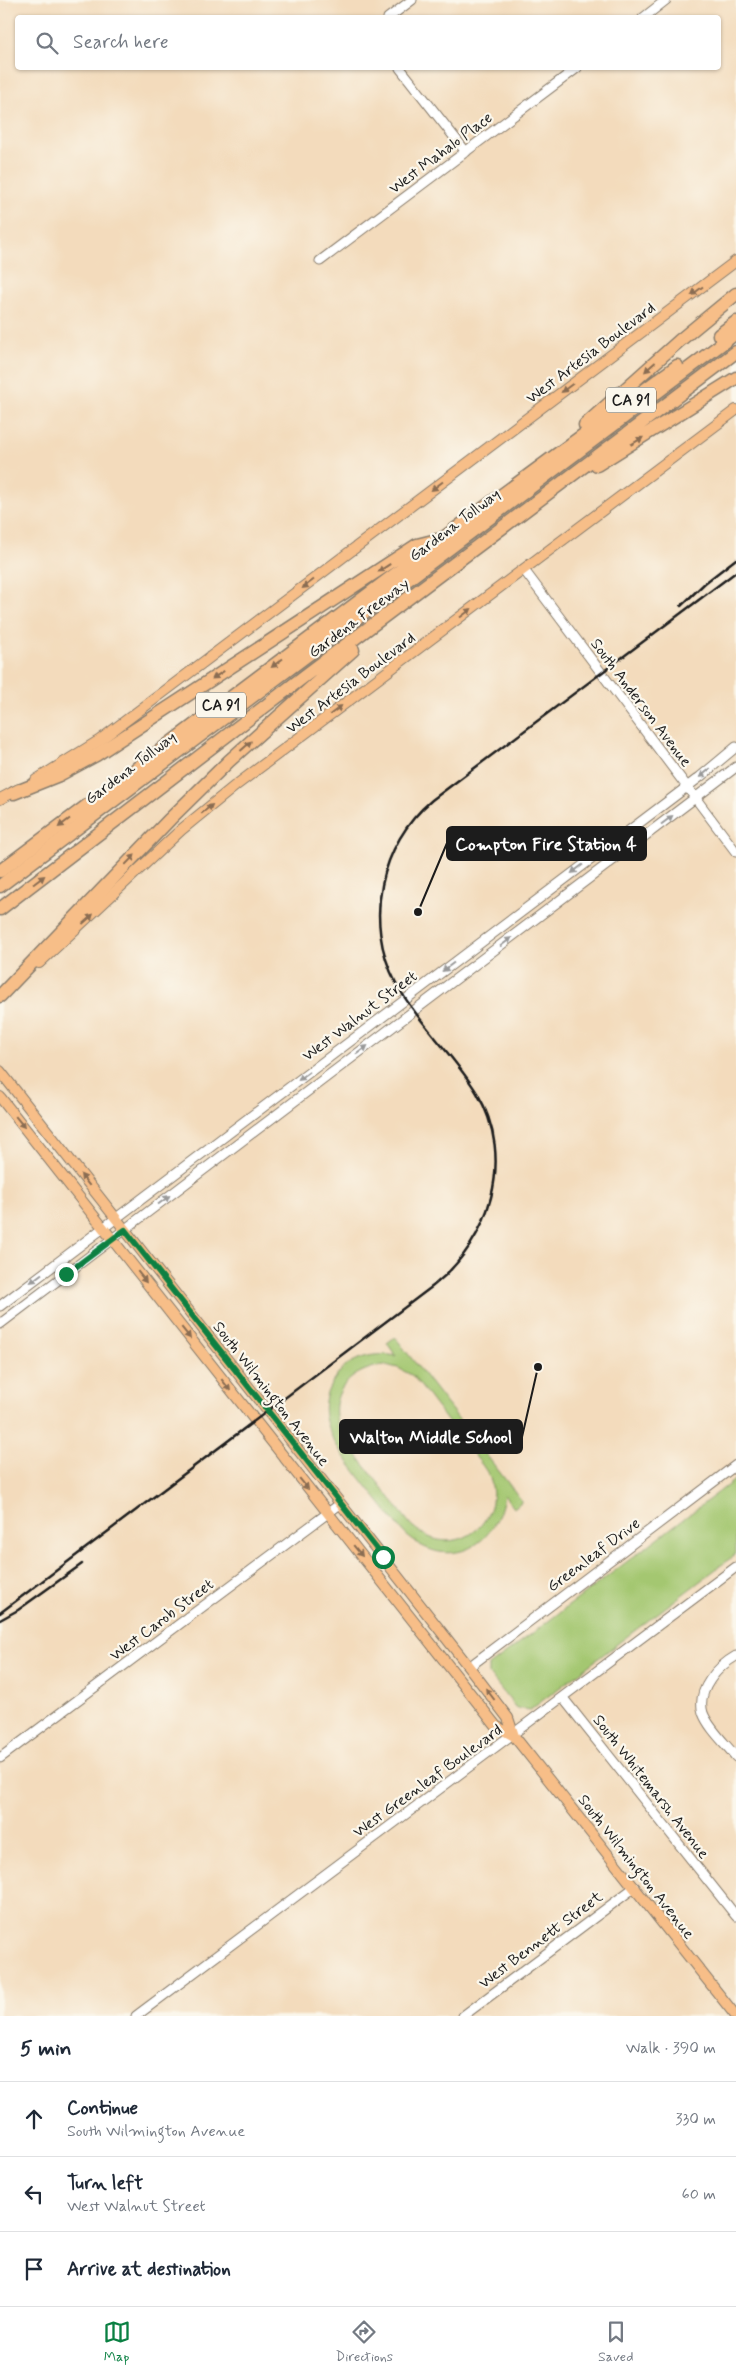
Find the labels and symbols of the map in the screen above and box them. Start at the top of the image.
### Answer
street label: West Mahalo Place [385,107,497,199]
one-way arrow [691,285,704,296]
street label: West Artesia Boulevard [522,298,660,409]
one-way arrow [644,361,657,372]
one-way arrow [561,383,574,394]
road number: CA 91 [606,388,656,412]
one-way arrow [630,437,643,446]
one-way arrow [430,481,444,491]
street label: Gardena Tollway [405,484,505,566]
one-way arrow [377,563,391,573]
street label: Gardena Freeway [304,573,414,663]
one-way arrow [301,579,315,589]
one-way arrow [459,608,473,618]
street label: West Artesia Boulevard [282,628,420,739]
street label: South Anderson Avenue [585,634,696,772]
one-way arrow [271,657,284,668]
one-way arrow [211,670,225,680]
road number: CA 91 [196,692,246,718]
one-way arrow [329,705,342,716]
street label: Gardena Tollway [81,727,181,809]
one-way arrow [239,740,251,752]
one-way arrow [698,768,711,779]
one-way arrow [201,803,214,814]
one-way arrow [660,815,674,825]
one-way arrow [58,818,71,829]
callout: Compton Fire Station 4 [447,827,646,860]
text: Compton Fire Station 4 [455,833,637,857]
one-way arrow [124,854,136,866]
one-way arrow [571,864,584,875]
one-way arrow [32,875,46,885]
one-way arrow [81,913,93,925]
one-way arrow [499,936,512,947]
one-way arrow [442,962,455,973]
street label: West Walnut Street [298,966,422,1066]
one-way arrow [355,1045,369,1055]
one-way arrow [298,1070,311,1081]
one-way arrow [15,1115,26,1128]
one-way arrow [80,1174,91,1187]
one-way arrow [157,1195,170,1206]
route end [55,1263,78,1286]
one-way arrow [137,1270,148,1283]
one-way arrow [29,1273,43,1283]
street label: South Wilmington Avenue [207,1317,334,1471]
one-way arrow [180,1326,191,1339]
one-way arrow [221,1378,232,1391]
callout: Walton Middle School [340,1420,522,1453]
text: Walton Middle School [349,1426,512,1450]
one-way arrow [299,1477,310,1490]
street label: Greenleaf Drive [543,1513,645,1597]
one-way arrow [352,1544,363,1557]
route start [372,1546,395,1569]
street label: West Carob Street [106,1574,218,1666]
one-way arrow [484,1688,495,1701]
street label: South Whitemarsh Avenue [588,1710,714,1863]
street label: West Greenleaf Boulevard [349,1720,507,1843]
street label: South Wilmington Avenue [572,1790,699,1944]
street label: West Bennett Street [475,1886,608,1994]

